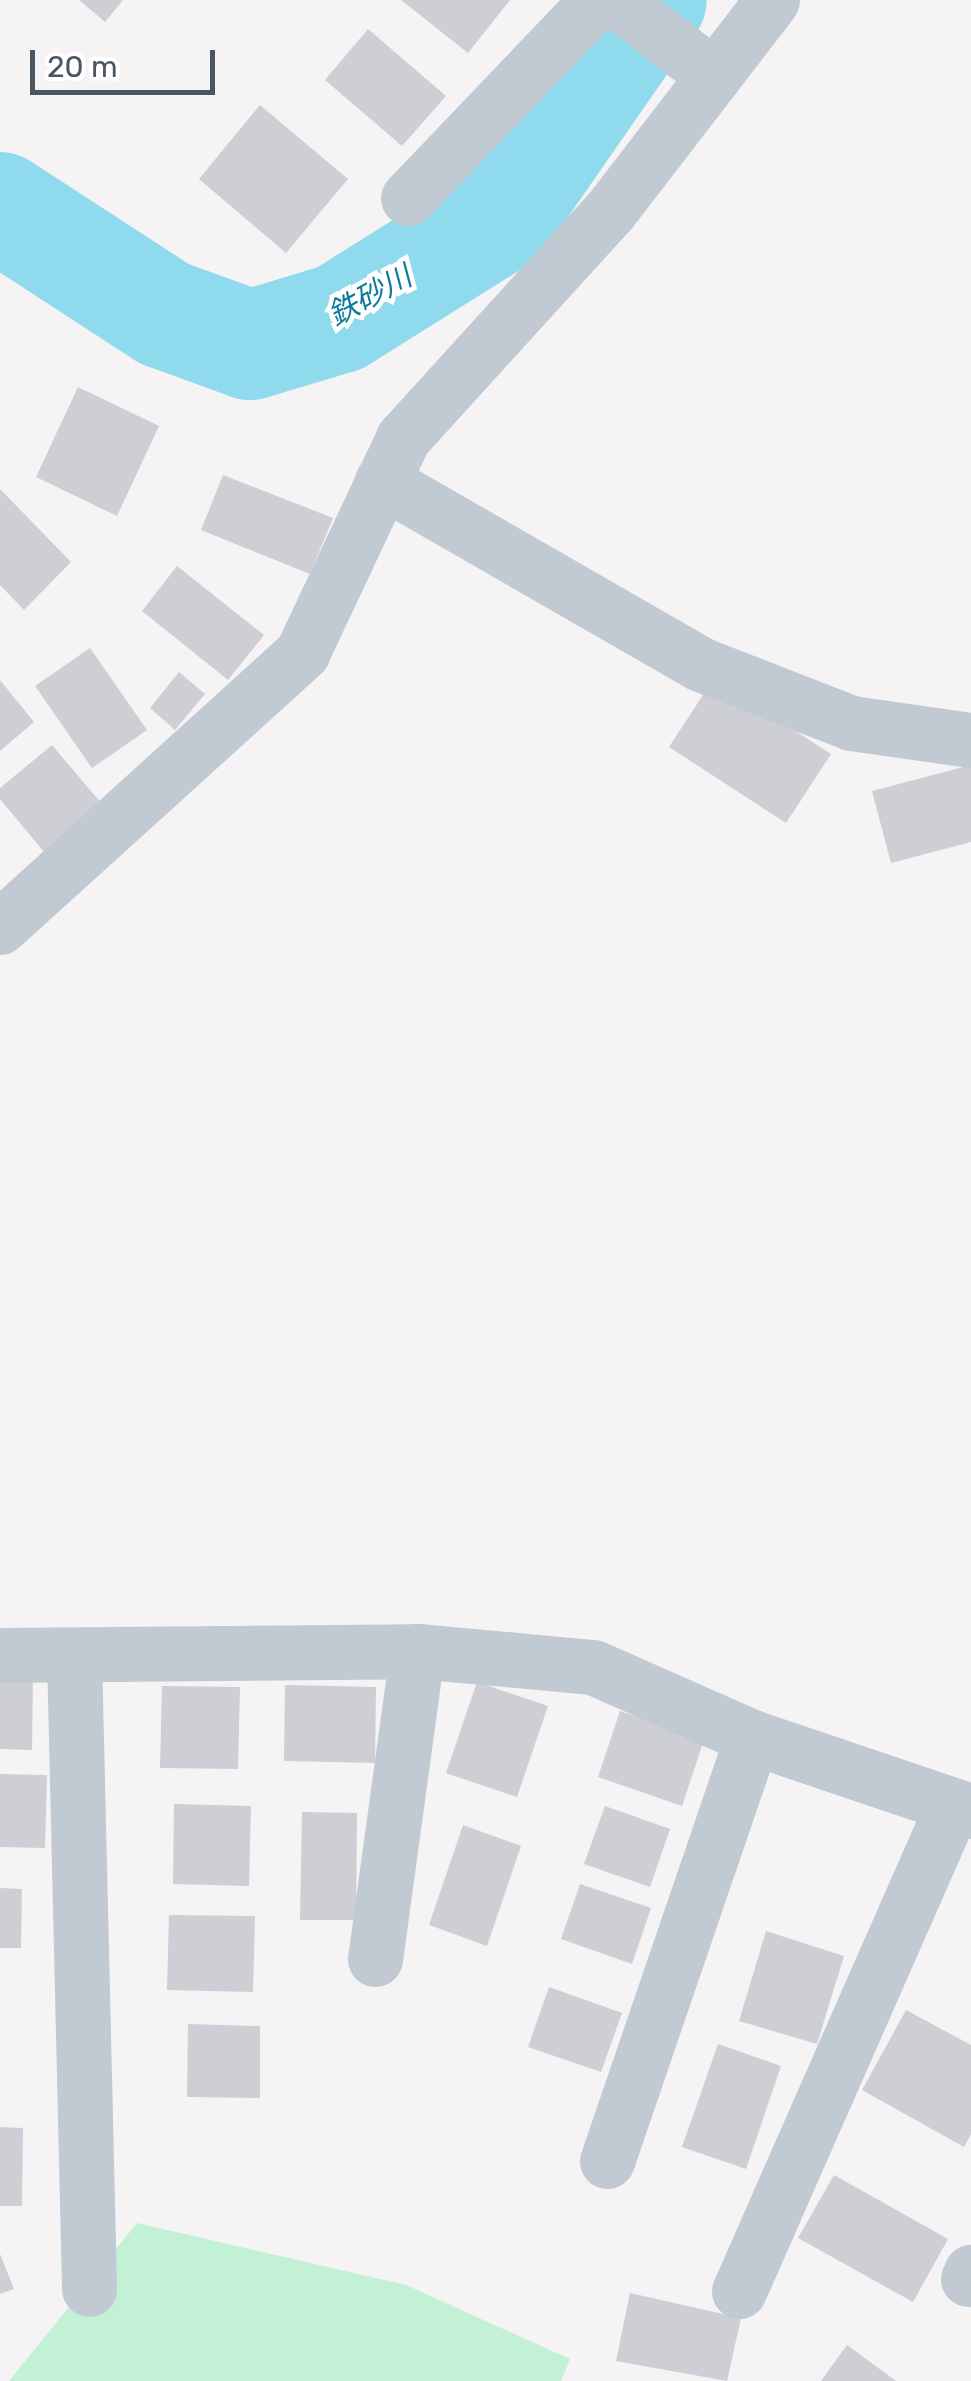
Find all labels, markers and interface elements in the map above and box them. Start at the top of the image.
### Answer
scale bar [35,30,220,92]
text: 20 m [47,49,118,85]
water label: 鉄砂川 [322,258,418,334]

